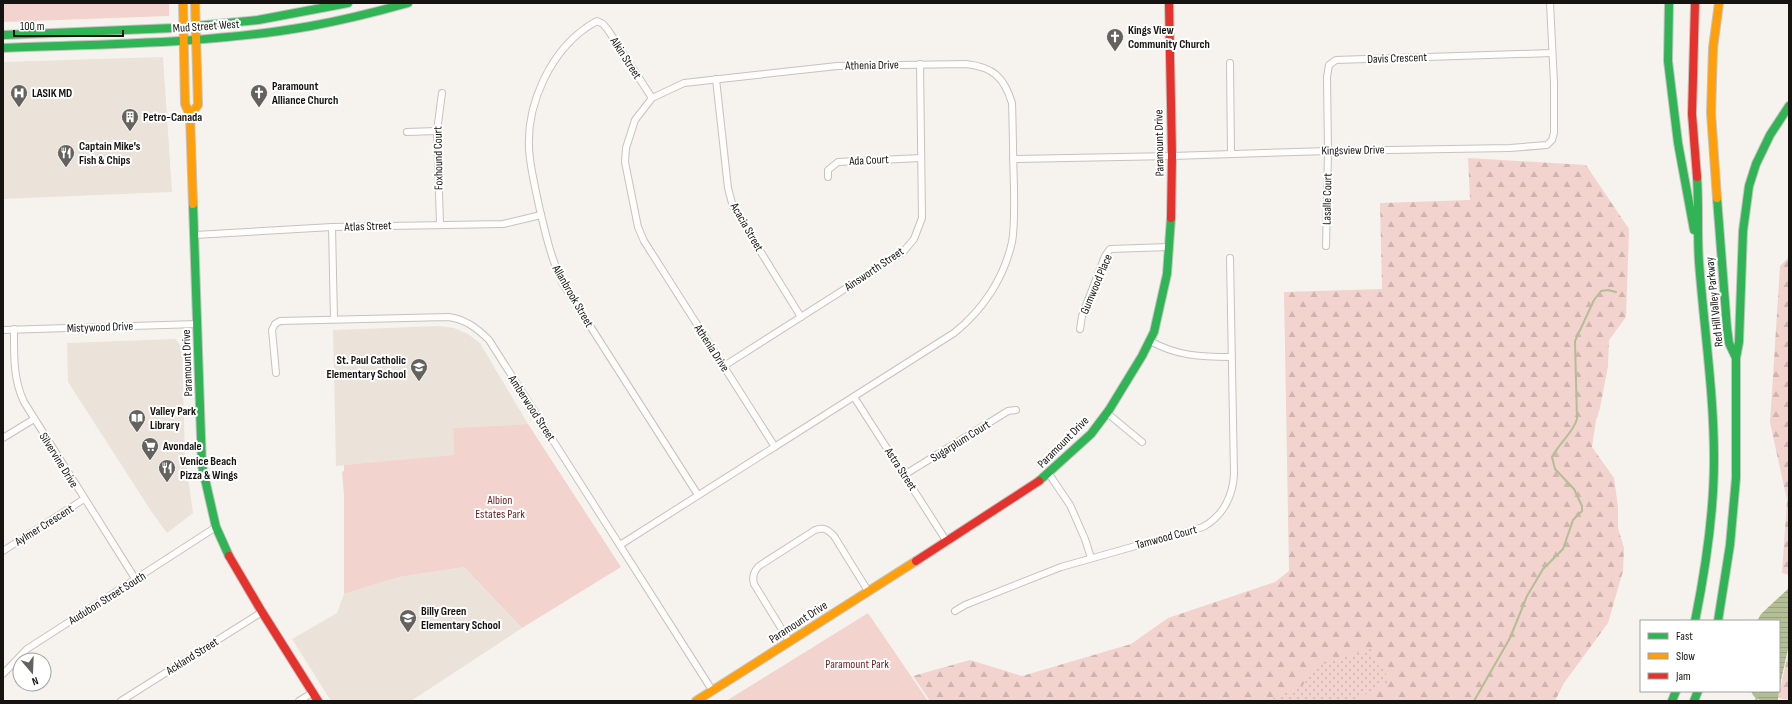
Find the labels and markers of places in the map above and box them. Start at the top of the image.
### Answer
place label: Kings View Community Church [1128,23,1210,52]
church icon: Kings View Community Church [1105,27,1125,52]
place label: Paramount Alliance Church [271,79,338,108]
hospital icon: LASIK MD [9,83,29,108]
church icon: Paramount Alliance Church [249,83,269,108]
place label: LASIK MD [32,86,72,101]
building icon: Petro-Canada [120,107,140,132]
place label: Petro-Canada [143,110,202,125]
place label: Captain Mike's Fish & Chips [79,139,141,168]
restaurant icon: Captain Mike's Fish & Chips [56,143,76,168]
place label: St. Paul Catholic Elementary School [326,353,406,382]
school or university icon: St. Paul Catholic Elementary School [409,357,429,382]
place label: Valley Park Library [150,404,196,433]
library icon: Valley Park Library [127,408,147,433]
supermarket icon: Avondale [140,436,160,461]
place label: Avondale [162,439,202,454]
place label: Venice Beach Pizza & Wings [180,454,238,483]
restaurant icon: Venice Beach Pizza & Wings [157,458,177,483]
place label: Billy Green Elementary School [421,604,501,633]
school or university icon: Billy Green Elementary School [398,608,418,633]

